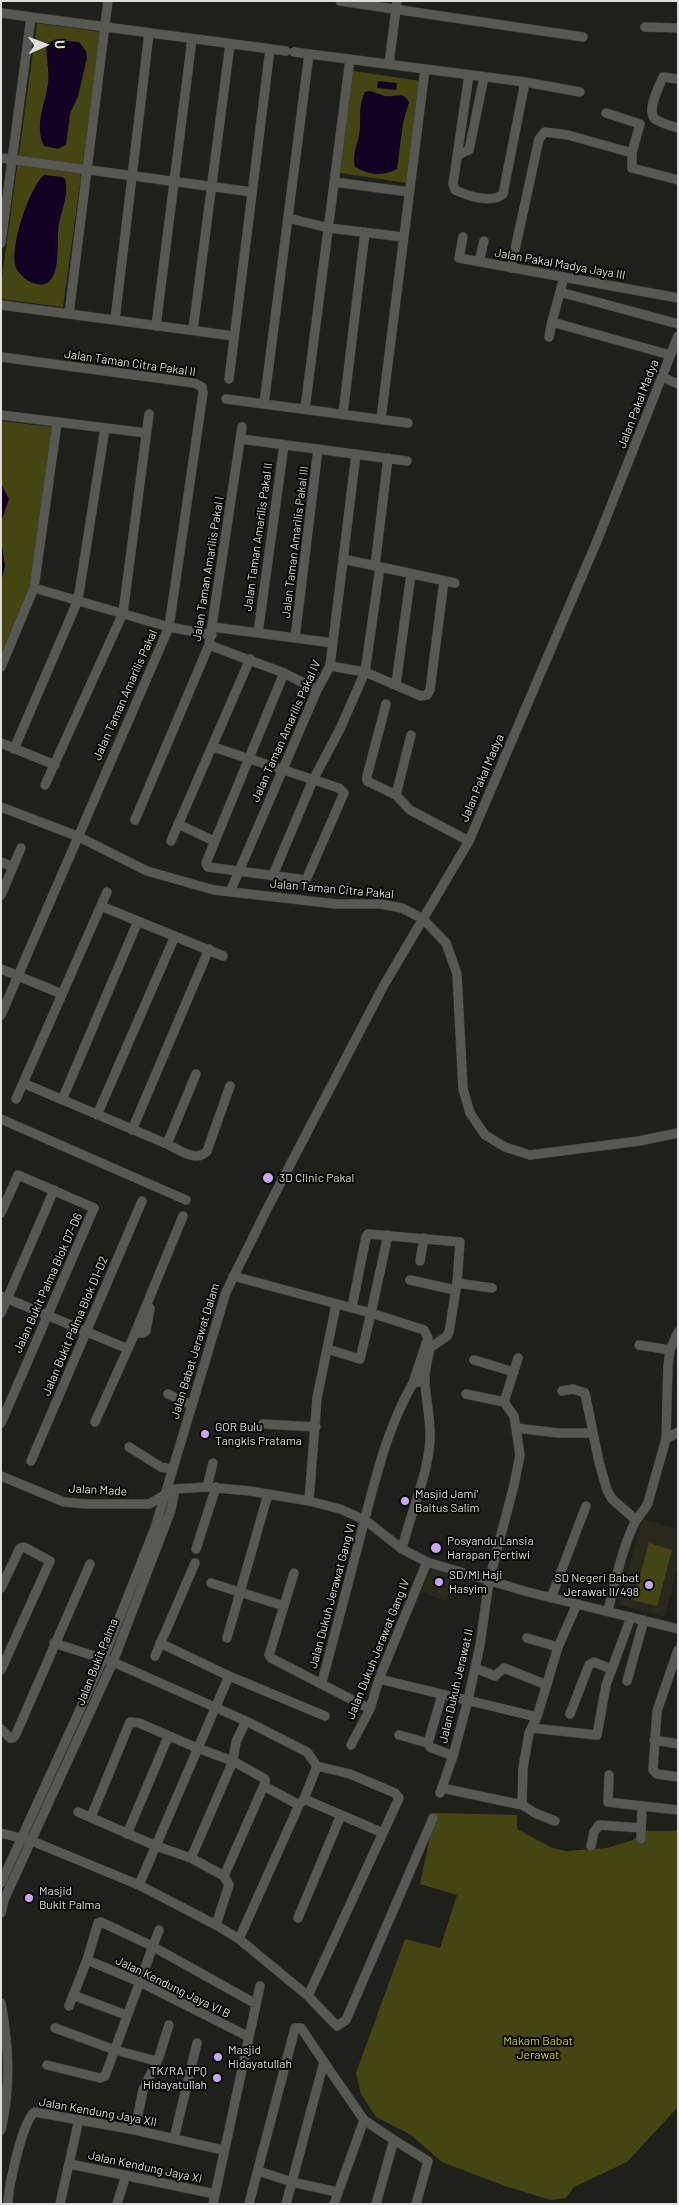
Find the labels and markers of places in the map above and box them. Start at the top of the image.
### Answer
marker: 3D Clinic Pakal [261,1171,275,1185]
place label: 3D Clinic Pakal [279,1171,354,1185]
place label: GOR Bulu Tangkis Pratama [215,1420,302,1448]
marker: GOR Bulu Tangkis Pratama [199,1428,211,1440]
place label: Masjid Jami' Baitus Salim [415,1487,479,1515]
marker: Masjid Jami' Baitus Salim [399,1495,411,1507]
place label: Posyandu Lansia Harapan Pertiwi [447,1534,534,1562]
marker: Posyandu Lansia Harapan Pertiwi [429,1541,443,1555]
place label: SD/MI Haji Hasyim [449,1568,502,1596]
place label: SD Negeri Babat Jerawat II/498 [554,1571,639,1599]
marker: SD/MI Haji Hasyim [433,1576,445,1588]
marker: SD Negeri Babat Jerawat II/498 [643,1579,655,1591]
place label: Masjid Bukit Palma [39,1884,101,1912]
marker: Masjid Bukit Palma [23,1892,35,1904]
place label: Masjid Hidayatullah [228,2043,292,2071]
marker: Masjid Hidayatullah [212,2051,224,2063]
place label: TK/RA TPQ Hidayatullah [143,2064,207,2092]
marker: TK/RA TPQ Hidayatullah [211,2072,223,2084]

